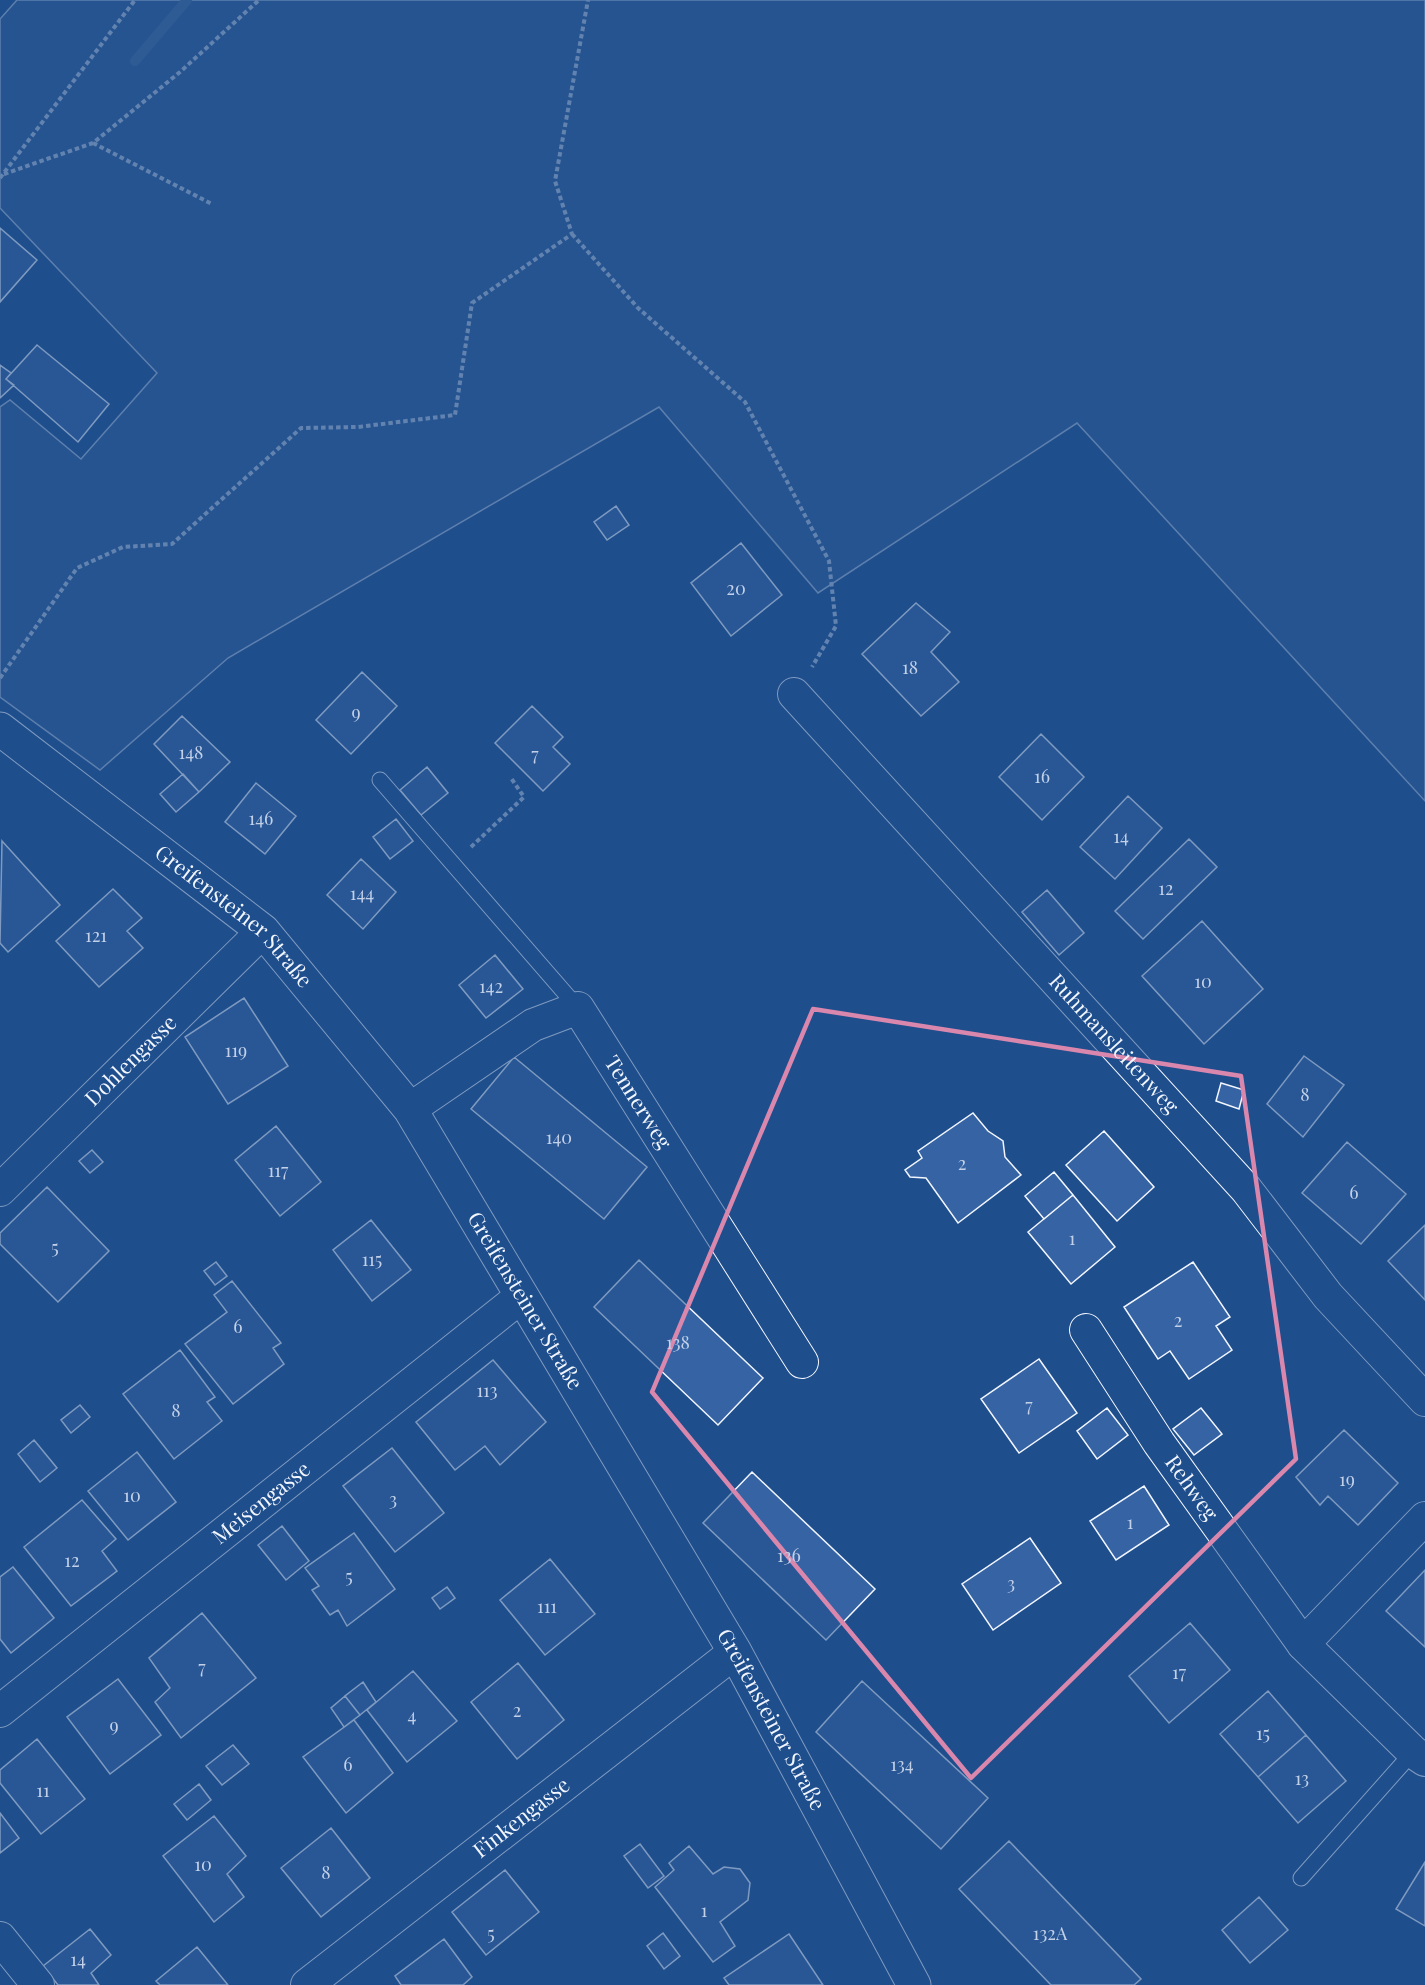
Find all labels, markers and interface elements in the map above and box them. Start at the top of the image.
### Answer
house number: 20 [726,576,746,600]
house number: 18 [902,655,918,679]
house number: 9 [351,700,361,724]
house number: 148 [179,740,203,764]
house number: 7 [531,742,539,766]
house number: 16 [1034,764,1050,788]
house number: 146 [249,806,273,830]
house number: 14 [1113,824,1129,848]
street label: Greifensteiner Straße [150,837,320,992]
house number: 12 [1158,876,1174,900]
house number: 144 [350,881,374,905]
house number: 121 [85,923,107,947]
street label: Ruhmansleitenweg [1044,967,1186,1119]
house number: 10 [1194,969,1212,993]
house number: 142 [479,974,503,998]
street label: Dohlengasse [78,1008,182,1111]
house number: 119 [225,1038,247,1062]
street label: Tennerweg [599,1049,680,1154]
house number: 8 [1300,1082,1310,1106]
house number: 140 [546,1125,572,1149]
house number: 2 [958,1151,966,1175]
house number: 117 [268,1158,289,1182]
house number: 6 [1349,1180,1359,1204]
street label: Greifensteiner Straße [462,1206,591,1394]
house number: 1 [1069,1226,1076,1250]
house number: 5 [51,1235,59,1259]
house number: 115 [362,1247,382,1271]
house number: 2 [1174,1308,1182,1332]
house number: 6 [233,1314,243,1338]
house number: 138 [666,1330,690,1354]
house number: 113 [476,1378,498,1402]
house number: 7 [1025,1393,1033,1417]
house number: 8 [171,1398,181,1422]
street label: Rehweg [1160,1449,1226,1525]
street label: Meisengasse [205,1454,315,1549]
house number: 19 [1339,1467,1355,1491]
house number: 10 [123,1483,141,1507]
house number: 3 [389,1487,397,1511]
house number: 1 [1127,1510,1134,1534]
house number: 136 [777,1543,801,1567]
house number: 12 [64,1548,80,1572]
house number: 5 [345,1564,353,1588]
house number: 3 [1007,1571,1015,1595]
house number: 111 [537,1594,557,1618]
street label: Greifensteiner Straße [712,1623,833,1815]
house number: 7 [198,1655,206,1679]
house number: 17 [1172,1660,1187,1684]
house number: 2 [513,1698,521,1722]
house number: 4 [408,1703,417,1727]
house number: 9 [109,1713,119,1737]
house number: 15 [1256,1721,1270,1745]
house number: 6 [343,1752,353,1776]
house number: 134 [890,1752,914,1776]
house number: 13 [1295,1766,1309,1790]
street label: Finkengasse [466,1770,575,1863]
house number: 11 [36,1778,50,1802]
house number: 10 [194,1852,212,1876]
house number: 8 [321,1860,331,1884]
house number: 1 [701,1898,708,1922]
house number: 5 [487,1921,495,1945]
house number: 132A [1033,1921,1068,1945]
house number: 14 [70,1947,86,1971]

